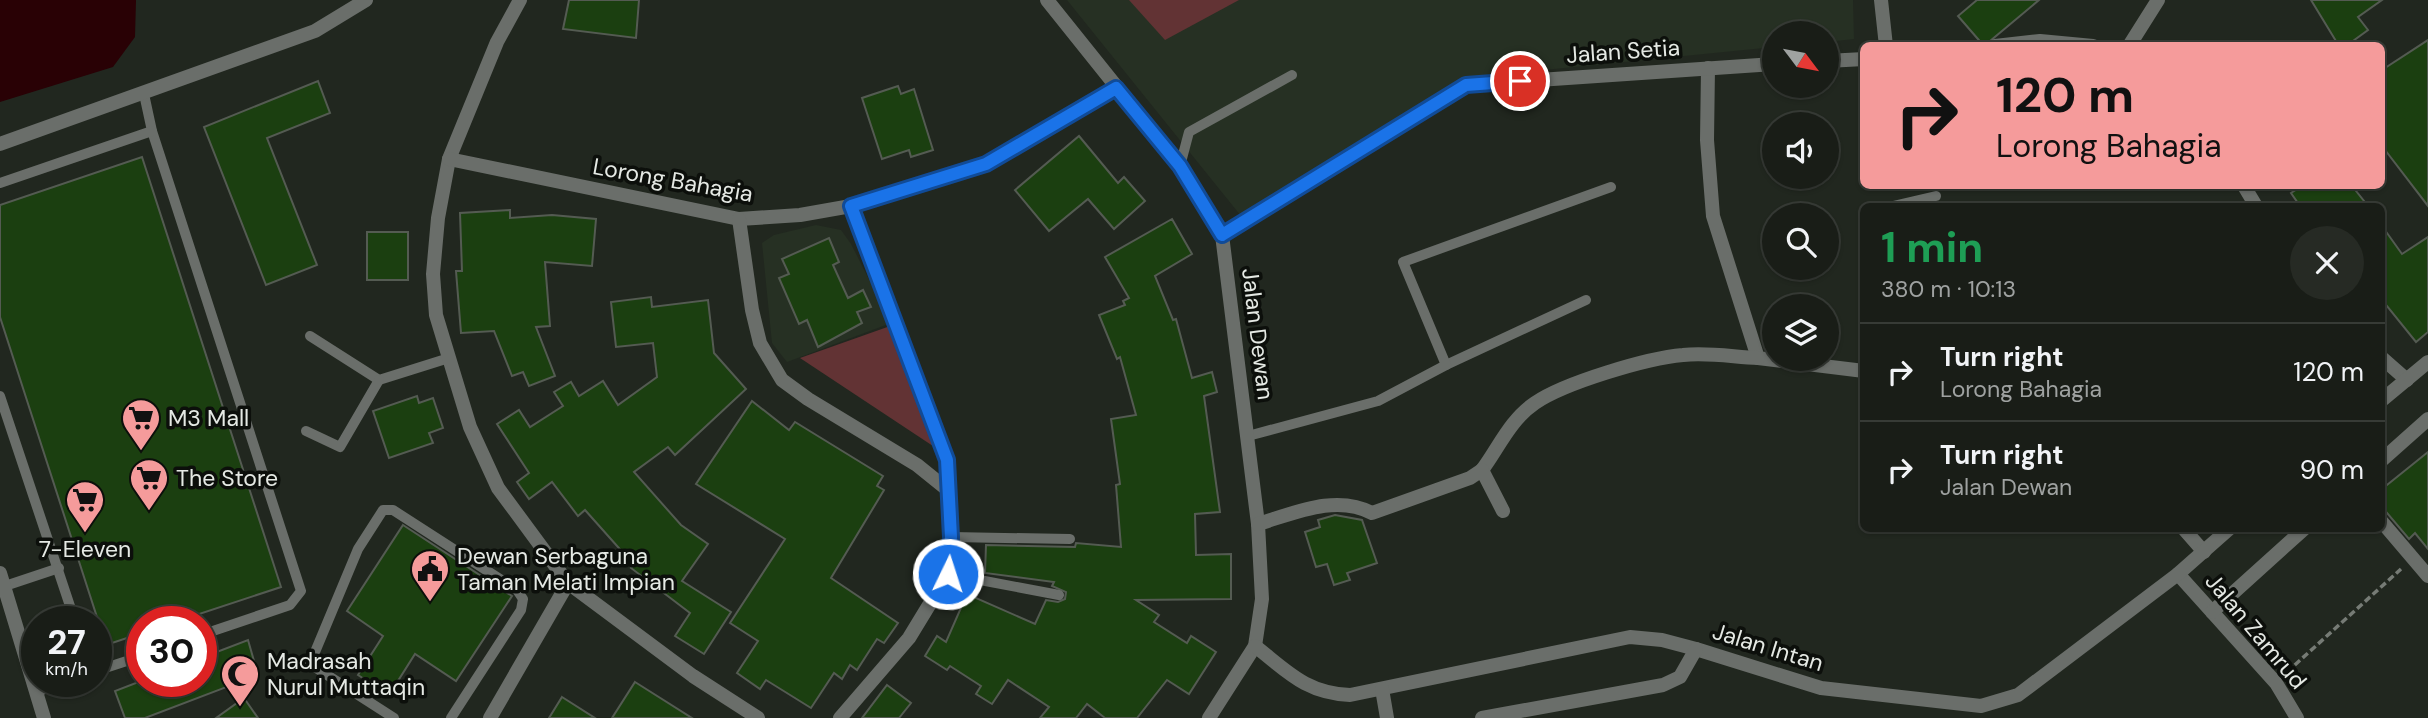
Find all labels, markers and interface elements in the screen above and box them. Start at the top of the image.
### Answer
north arrow [1762,21,1839,98]
map controls [1762,21,1839,371]
street label: Jalan Setia [1565,32,1681,70]
pin [1490,51,1550,111]
icon: arrive [1501,62,1539,100]
text: 120 m [1996,63,2134,127]
icon: right [1881,70,1972,161]
button: sound [1762,112,1839,189]
text: Lorong Bahagia [1996,125,2222,167]
street label: Lorong Bahagia [591,151,755,209]
button: search [1762,203,1839,280]
text: 1 min [1881,220,1983,275]
button: close [2290,226,2364,300]
street label: Jalan Dewan [1235,267,1281,401]
text: 380 m · 10:13 [1881,274,2016,304]
button: layers [1762,294,1839,371]
text: Turn right [1940,340,2064,374]
icon: right [1881,353,1919,391]
text: 120 m [2293,355,2364,389]
text: Lorong Bahagia [1940,374,2102,404]
supermarket icon: M3 Mall [120,397,162,452]
place label: M3 Mall [168,403,249,433]
text: Turn right [1940,438,2064,472]
icon: right [1881,451,1919,489]
text: 90 m [2300,453,2364,487]
supermarket icon: The Store [128,457,170,512]
place label: The Store [176,463,278,493]
text: Jalan Dewan [1940,472,2072,502]
supermarket icon: 7-Eleven [64,479,106,534]
place label: 7-Eleven [39,534,131,564]
position arrow [911,537,985,611]
place label: Dewan Serbaguna Taman Melati Impian [457,541,675,597]
public building icon: Dewan Serbaguna Taman Melati Impian [409,548,451,603]
street label: Jalan Zamrud [2199,567,2313,695]
speed limit sign: 30 [126,606,217,697]
street label: Jalan Intan [1709,616,1827,678]
text: 27 [47,619,86,665]
place label: Madrasah Nurul Muttaqin [267,646,425,702]
mosque icon: Madrasah Nurul Muttaqin [219,653,261,708]
text: km/h [45,657,88,681]

